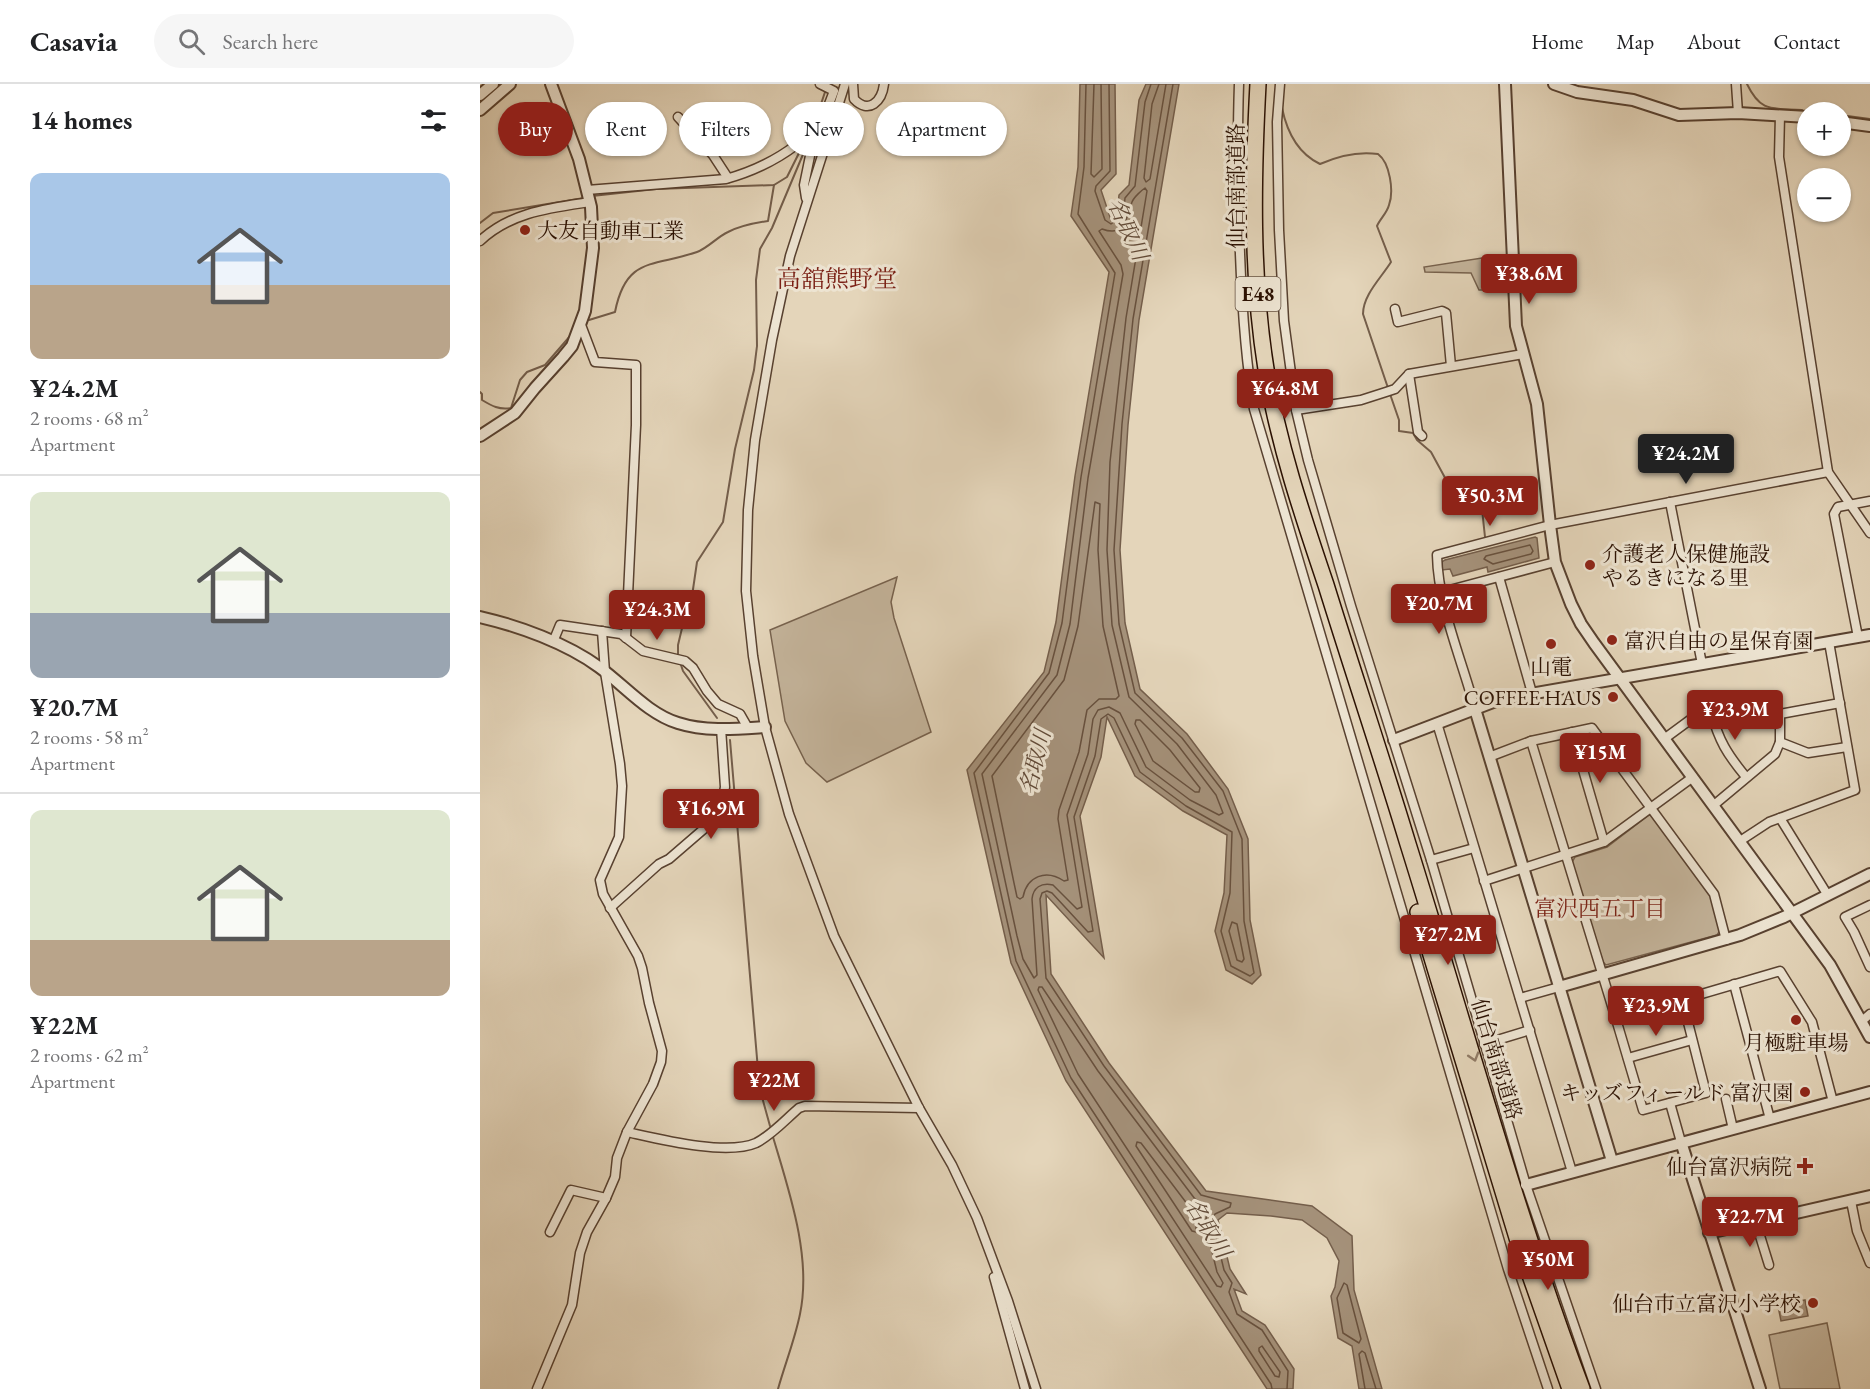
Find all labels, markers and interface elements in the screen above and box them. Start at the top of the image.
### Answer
search box [154,14,574,68]
text: Casavia [30,23,118,59]
icon: search [175,25,208,58]
text: Search here [223,27,318,56]
text: Home [1531,28,1583,55]
text: Map [1616,28,1654,55]
text: About [1687,28,1740,55]
text: Contact [1773,28,1840,55]
chip: Buy [498,102,573,156]
chip: Rent [585,102,667,156]
chip: Filters [679,102,771,156]
chip: New [783,102,864,156]
chip: Apartment [876,102,1007,156]
map controls [1797,102,1851,222]
button: + [1797,102,1851,156]
text: 14 homes [30,103,132,137]
icon: filters [417,104,450,137]
street label: 仙台南部道路 [1222,123,1249,249]
button: − [1797,168,1851,222]
water label: 名取川 [1101,193,1156,267]
icon: home [186,212,294,320]
place label: 大友自動車工業 [537,217,684,244]
marker: 大友自動車工業 [518,223,532,237]
pin: ¥38.6M [1480,254,1578,305]
text: ¥38.6M [1495,260,1563,286]
district label: 高舘熊野堂 [777,263,897,294]
road number: E48 [1236,277,1280,311]
pin: ¥64.8M [1236,369,1334,420]
text: ¥24.2M [30,371,119,405]
text: ¥64.8M [1251,375,1319,401]
text: 2 rooms · 68 m² [30,405,149,431]
text: Apartment [30,431,115,457]
pin: ¥24.2M [1637,434,1735,485]
text: ¥24.2M [1652,440,1720,466]
pin: ¥50.3M [1441,476,1539,527]
text: ¥50.3M [1456,482,1524,508]
icon: home [186,531,294,639]
place label: 介護老人保健施設 やるきになる里 [1602,540,1770,591]
marker: 介護老人保健施設 やるきになる里 [1583,558,1597,572]
pin: ¥20.7M [1390,584,1488,635]
pin: ¥24.3M [608,590,706,641]
text: ¥20.7M [1405,590,1473,616]
text: ¥24.3M [623,596,691,622]
place label: 富沢自由の星保育園 [1624,627,1813,654]
marker: 富沢自由の星保育園 [1605,633,1619,647]
marker: 山電 [1544,637,1558,651]
place label: 山電 [1530,653,1572,680]
place label: COFFEE HAUS [1464,684,1601,711]
text: ¥20.7M [30,690,119,724]
marker: COFFEE HAUS [1606,690,1620,704]
pin: ¥23.9M [1686,690,1784,741]
text: ¥23.9M [1701,696,1769,722]
text: 2 rooms · 58 m² [30,724,149,750]
water label: 名取川 [1013,725,1058,798]
pin: ¥15M [1564,733,1636,784]
text: ¥15M [1574,739,1626,765]
text: Apartment [30,750,115,776]
pin: ¥16.9M [662,789,760,840]
text: ¥16.9M [677,795,745,821]
icon: home [186,849,294,957]
district label: 富沢西五丁目 [1534,894,1666,923]
pin: ¥27.2M [1399,915,1497,966]
text: ¥27.2M [1414,921,1482,947]
pin: ¥23.9M [1607,986,1705,1037]
text: ¥23.9M [1622,992,1690,1018]
street label: 仙台南部道路 [1466,995,1528,1123]
text: ¥22M [30,1008,98,1042]
marker: 月極駐車場 [1789,1013,1803,1027]
place label: 月極駐車場 [1744,1029,1849,1056]
text: 2 rooms · 62 m² [30,1042,149,1068]
one-way arrow [1467,1051,1479,1062]
pin: ¥22M [738,1061,810,1112]
text: ¥22M [748,1067,800,1093]
text: Apartment [30,1068,115,1094]
place label: キッズフィールド 富沢園 [1560,1079,1793,1106]
marker: キッズフィールド 富沢園 [1798,1085,1812,1099]
place label: 仙台富沢病院 [1666,1153,1792,1180]
marker: 仙台富沢病院 [1796,1157,1814,1175]
water label: 名取川 [1178,1192,1239,1265]
pin: ¥22.7M [1701,1197,1799,1248]
text: ¥22.7M [1716,1203,1784,1229]
pin: ¥50M [1512,1240,1584,1291]
text: ¥50M [1522,1246,1574,1272]
place label: 仙台市立富沢小学校 [1612,1290,1801,1317]
marker: 仙台市立富沢小学校 [1806,1296,1820,1310]

